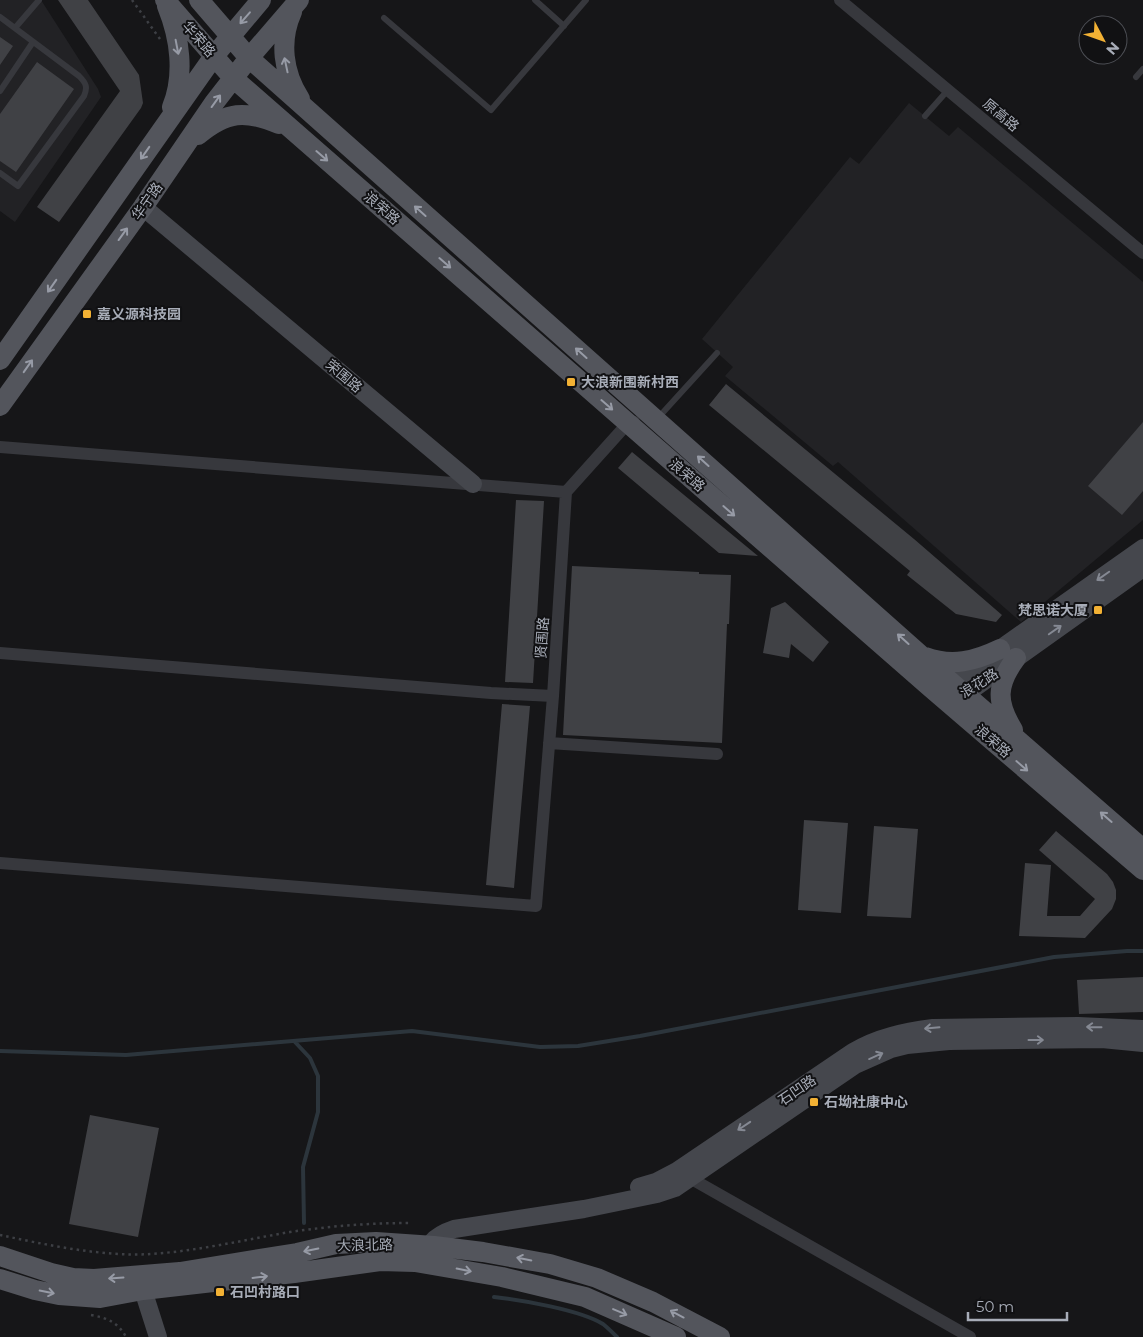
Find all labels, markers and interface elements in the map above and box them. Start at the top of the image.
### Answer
one-way arrow [240,12,251,25]
north arrow [1078,15,1128,65]
street label: 华荣路 [178,17,220,61]
one-way arrow [173,38,182,54]
text: N [1102,38,1123,59]
one-way arrow [281,58,290,74]
one-way arrow [211,94,221,108]
street label: 原高路 [979,95,1023,135]
one-way arrow [140,146,150,160]
one-way arrow [316,150,329,162]
street label: 华宁路 [128,179,166,223]
street label: 浪荣路 [360,187,404,229]
one-way arrow [414,205,427,216]
one-way arrow [118,228,129,241]
one-way arrow [438,257,451,269]
one-way arrow [47,279,57,293]
place label: 嘉义源科技园 [97,305,181,323]
marker: 嘉义源科技园 [81,308,93,320]
one-way arrow [575,347,588,359]
street label: 荣围路 [322,356,366,396]
one-way arrow [23,359,33,373]
place label: 大浪新围新村西 [581,373,679,391]
marker: 大浪新围新村西 [565,376,577,388]
one-way arrow [600,399,613,410]
street label: 浪荣路 [665,454,709,496]
one-way arrow [696,455,709,467]
one-way arrow [723,506,736,517]
one-way arrow [1096,571,1110,581]
place label: 梵思诺大厦 [1018,601,1088,619]
marker: 梵思诺大厦 [1092,604,1104,616]
street label: 贤围路 [532,616,552,660]
one-way arrow [1048,625,1062,635]
one-way arrow [896,633,909,645]
street label: 浪花路 [956,664,1002,702]
street label: 浪荣路 [971,720,1015,762]
one-way arrow [1015,760,1028,771]
one-way arrow [1100,811,1113,823]
one-way arrow [1087,1022,1103,1031]
one-way arrow [924,1024,940,1033]
one-way arrow [1028,1035,1044,1045]
one-way arrow [868,1050,883,1060]
street label: 石凹路 [775,1071,819,1109]
place label: 石坳社康中心 [824,1093,908,1111]
marker: 石坳社康中心 [808,1096,820,1108]
one-way arrow [737,1121,751,1131]
street label: 大浪北路 [337,1236,393,1254]
one-way arrow [304,1245,320,1255]
one-way arrow [517,1254,533,1263]
one-way arrow [455,1265,471,1275]
one-way arrow [252,1272,268,1282]
one-way arrow [108,1273,124,1283]
place label: 石凹村路口 [230,1283,300,1301]
marker: 石凹村路口 [214,1286,226,1298]
one-way arrow [38,1288,54,1298]
scale bar [968,1290,1067,1322]
text: 50 m [976,1297,1014,1316]
one-way arrow [612,1307,627,1317]
one-way arrow [669,1309,684,1319]

